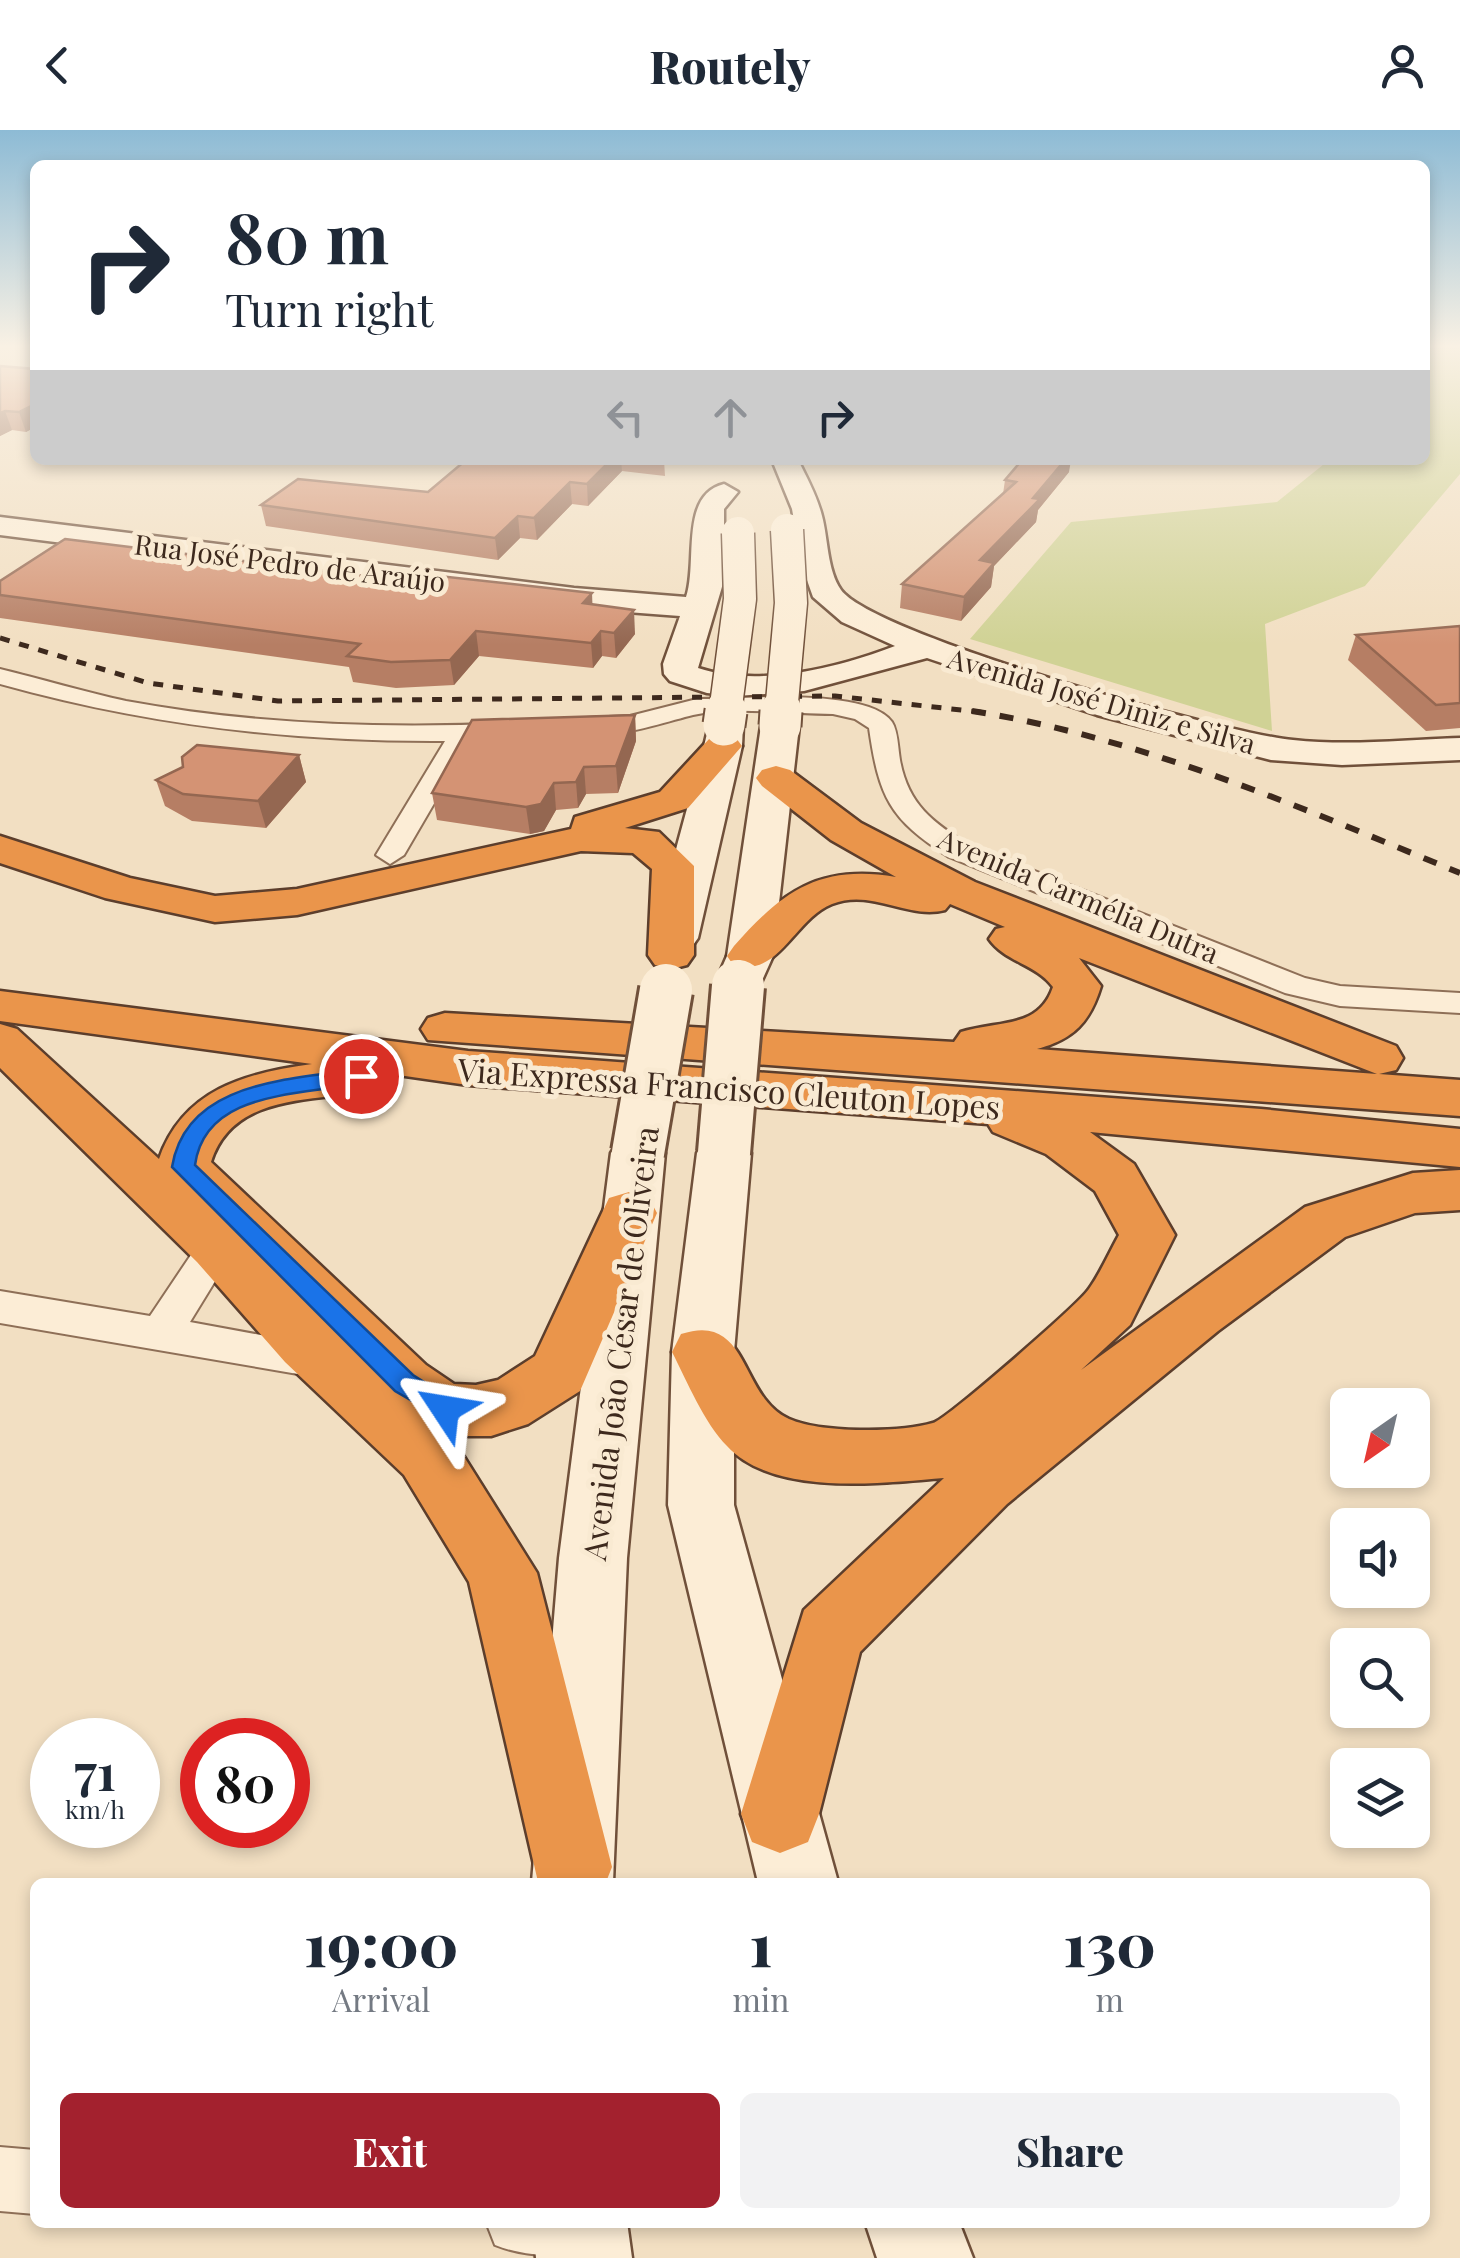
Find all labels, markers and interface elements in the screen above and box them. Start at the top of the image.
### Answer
text: Routely [649,35,811,95]
icon: back [30,38,85,93]
icon: person [1375,38,1430,93]
text: 80 m [225,188,389,282]
icon: right [60,200,190,330]
text: Turn right [225,278,433,338]
icon: left [598,390,653,445]
icon: ahead [703,390,758,445]
icon: right [808,390,863,445]
street label: Rua José Pedro de Araújo [132,525,448,599]
street label: Avenida José Diniz e Silva [943,638,1260,762]
street label: Avenida Carmélia Dutra [932,819,1225,971]
pin [319,1034,404,1119]
street label: Via Expressa Francisco Cleuton Lopes [455,1047,1002,1127]
icon: arrive [334,1049,389,1104]
street label: Avenida João César de Oliveira [571,1124,667,1563]
position arrow [393,1357,497,1461]
north arrow [1330,1388,1430,1488]
map controls [1330,1388,1430,1848]
button: sound [1330,1508,1430,1608]
button: search [1330,1628,1430,1728]
speed limit sign: 80 [180,1718,310,1848]
text: 71 [74,1737,116,1804]
button: layers [1330,1748,1430,1848]
text: km/h [65,1792,125,1825]
text: 19:00 [304,1902,458,1982]
text: 1 [749,1902,772,1982]
text: 130 [1063,1902,1156,1982]
text: Arrival [332,1977,430,2020]
text: min [732,1977,789,2020]
text: m [1095,1977,1124,2020]
button: Exit [60,2093,720,2208]
button: Share [740,2093,1400,2208]

